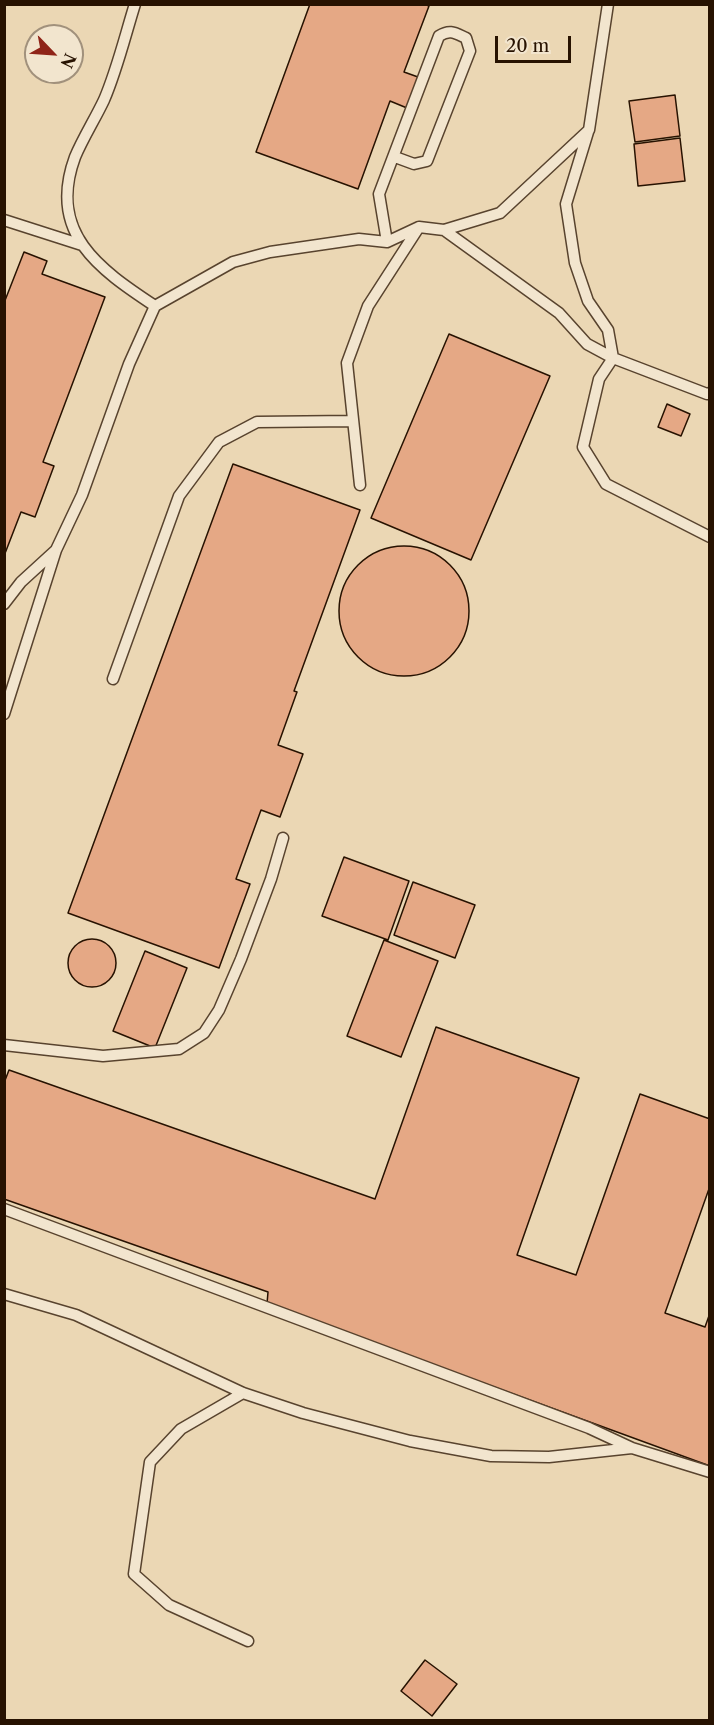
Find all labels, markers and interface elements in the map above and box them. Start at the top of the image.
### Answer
north arrow [24,24,84,84]
scale bar [498,24,574,62]
text: 20 m [506,35,549,57]
text: N [56,50,81,71]

